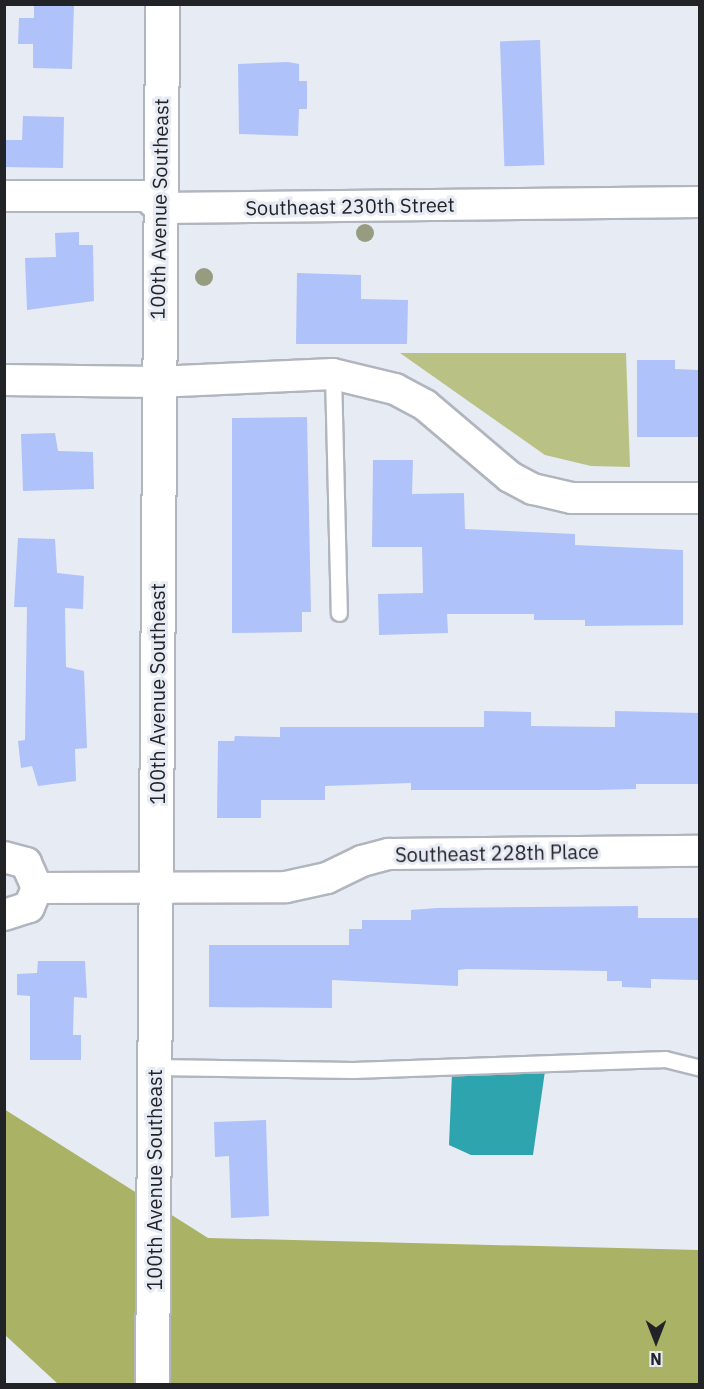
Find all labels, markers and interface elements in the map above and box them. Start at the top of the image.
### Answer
street label: 100th Avenue Southeast [145,98,173,320]
street label: Southeast 230th Street [245,192,455,220]
street label: 100th Avenue Southeast [145,583,169,805]
street label: Southeast 228th Place [395,839,599,867]
street label: 100th Avenue Southeast [142,1069,166,1291]
north arrow [626,1311,686,1371]
text: N [650,1349,662,1369]

